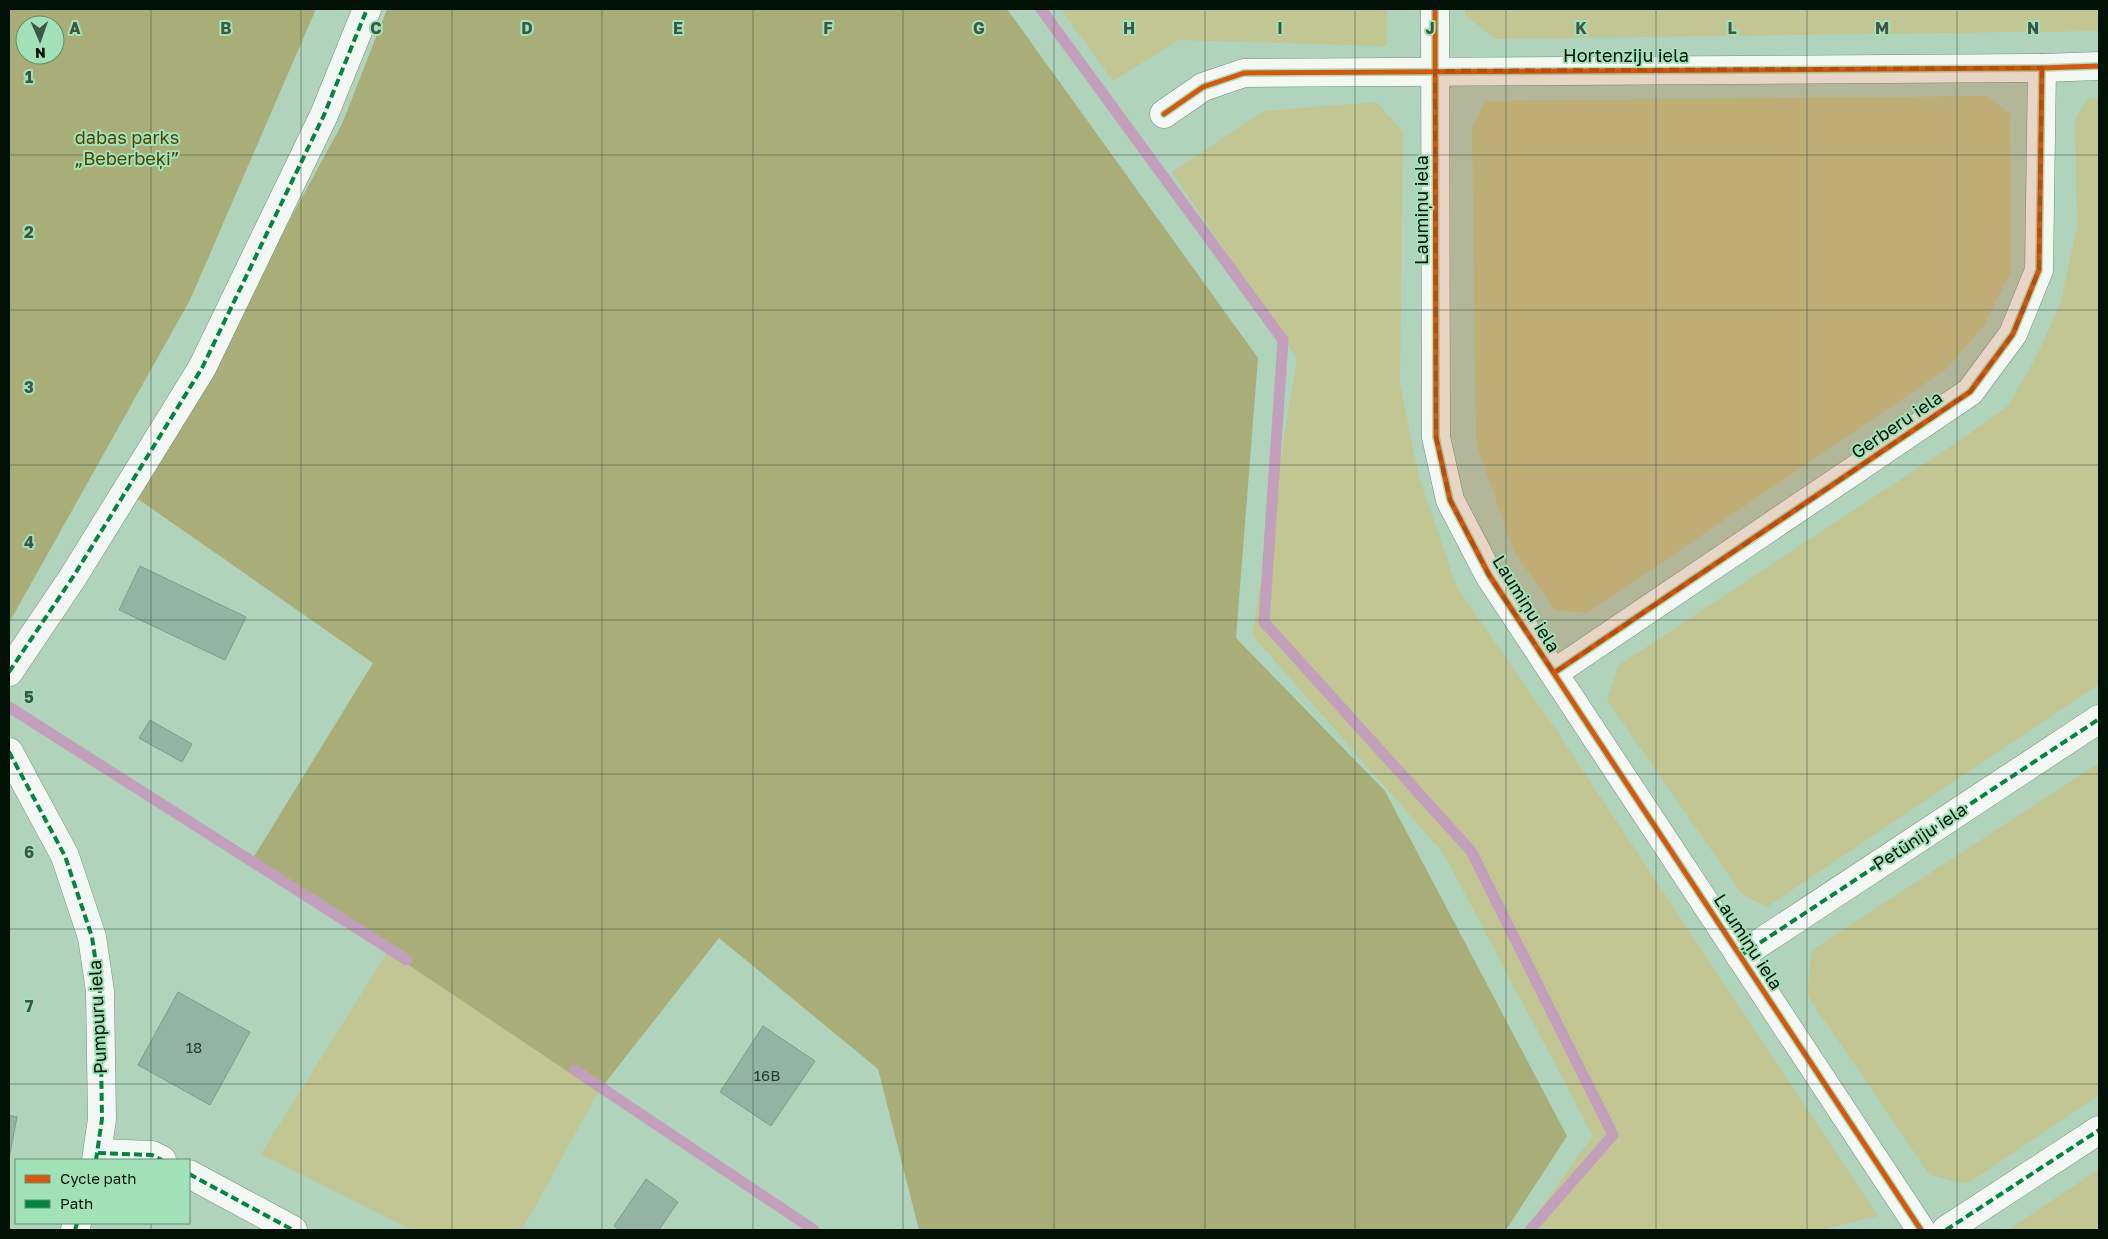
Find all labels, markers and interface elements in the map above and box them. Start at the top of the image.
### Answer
north arrow [15,15,65,65]
text: A [69,18,81,38]
text: B [220,18,232,38]
text: C [370,18,382,38]
text: D [521,18,533,38]
text: E [673,18,683,38]
text: F [823,18,833,38]
text: G [973,18,985,38]
text: H [1123,18,1135,38]
text: I [1277,18,1283,38]
text: J [1425,18,1435,38]
text: K [1575,18,1587,38]
text: L [1727,18,1737,38]
text: M [1875,18,1889,38]
text: N [2027,18,2039,38]
street label: Hortenziju iela [1563,44,1689,66]
text: N [35,45,46,62]
text: 1 [25,67,33,87]
park label: dabas parks „Beberbeķi” [74,126,180,170]
street label: Laumiņu iela [1410,155,1433,265]
text: 2 [24,222,34,242]
text: 3 [24,377,34,397]
street label: Gerberu iela [1847,386,1946,463]
text: 4 [24,532,34,552]
street label: Laumiņu iela [1488,551,1565,656]
text: 5 [24,687,34,707]
street label: Petūniju iela [1868,798,1971,875]
text: 6 [24,842,34,862]
street label: Laumiņu iela [1709,889,1788,994]
street label: Pumpuru iela [83,959,111,1075]
text: 7 [25,996,34,1016]
house number: 18 [186,1038,202,1056]
house number: 16B [754,1066,780,1084]
legend [15,1159,190,1224]
text: Cycle path [60,1169,136,1187]
text: Path [60,1194,93,1212]

